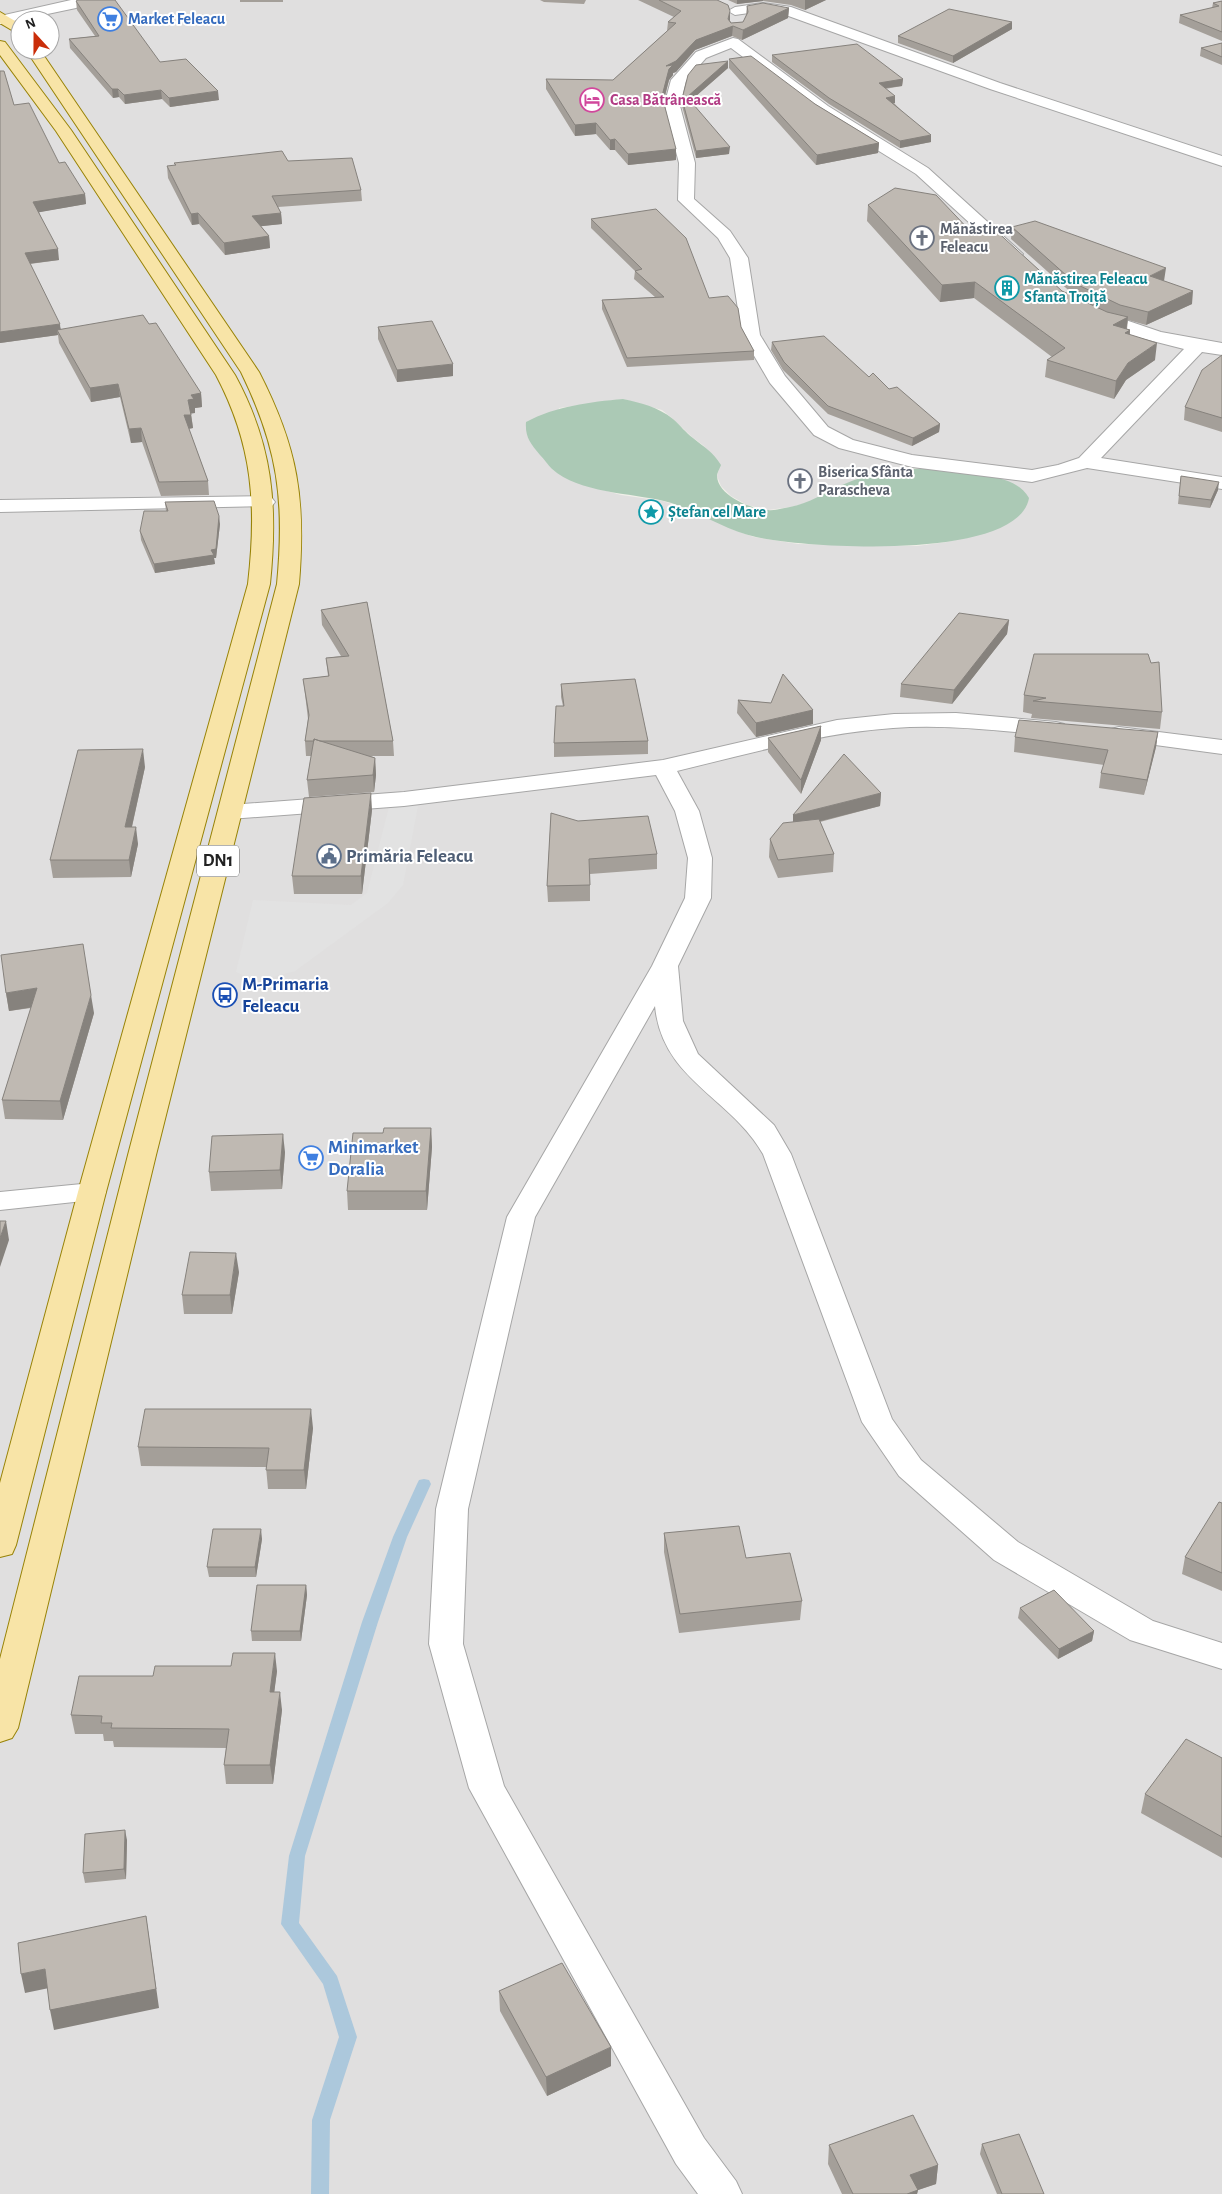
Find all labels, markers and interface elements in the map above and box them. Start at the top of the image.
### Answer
supermarket icon: Market Feleacu [97,6,123,32]
north arrow [10,10,60,60]
place label: Market Feleacu [128,11,226,27]
text: N [24,16,38,32]
hotel icon: Casa Bătrânească [579,87,605,113]
place label: Casa Bătrânească [610,92,721,108]
place label: Mănăstirea Feleacu [940,221,1013,255]
church icon: Mănăstirea Feleacu [909,225,935,251]
place label: Mănăstirea Feleacu Sfanta Troiță [1024,271,1148,307]
building icon: Mănăstirea Feleacu Sfanta Troiță [994,275,1020,301]
place label: Biserica Sfânta Parascheva [818,464,914,498]
church icon: Biserica Sfânta Parascheva [787,468,813,494]
place icon: Ștefan cel Mare [638,499,664,525]
place label: Ștefan cel Mare [668,504,766,522]
public building icon: Primăria Feleacu [316,843,342,869]
road number: DN1 [197,846,239,876]
place label: Primăria Feleacu [346,847,473,866]
place label: M-Primaria Feleacu [242,975,329,1016]
bus stop icon: M-Primaria Feleacu [212,982,238,1008]
place label: Minimarket Doralia [328,1138,419,1179]
supermarket icon: Minimarket Doralia [298,1145,324,1171]

